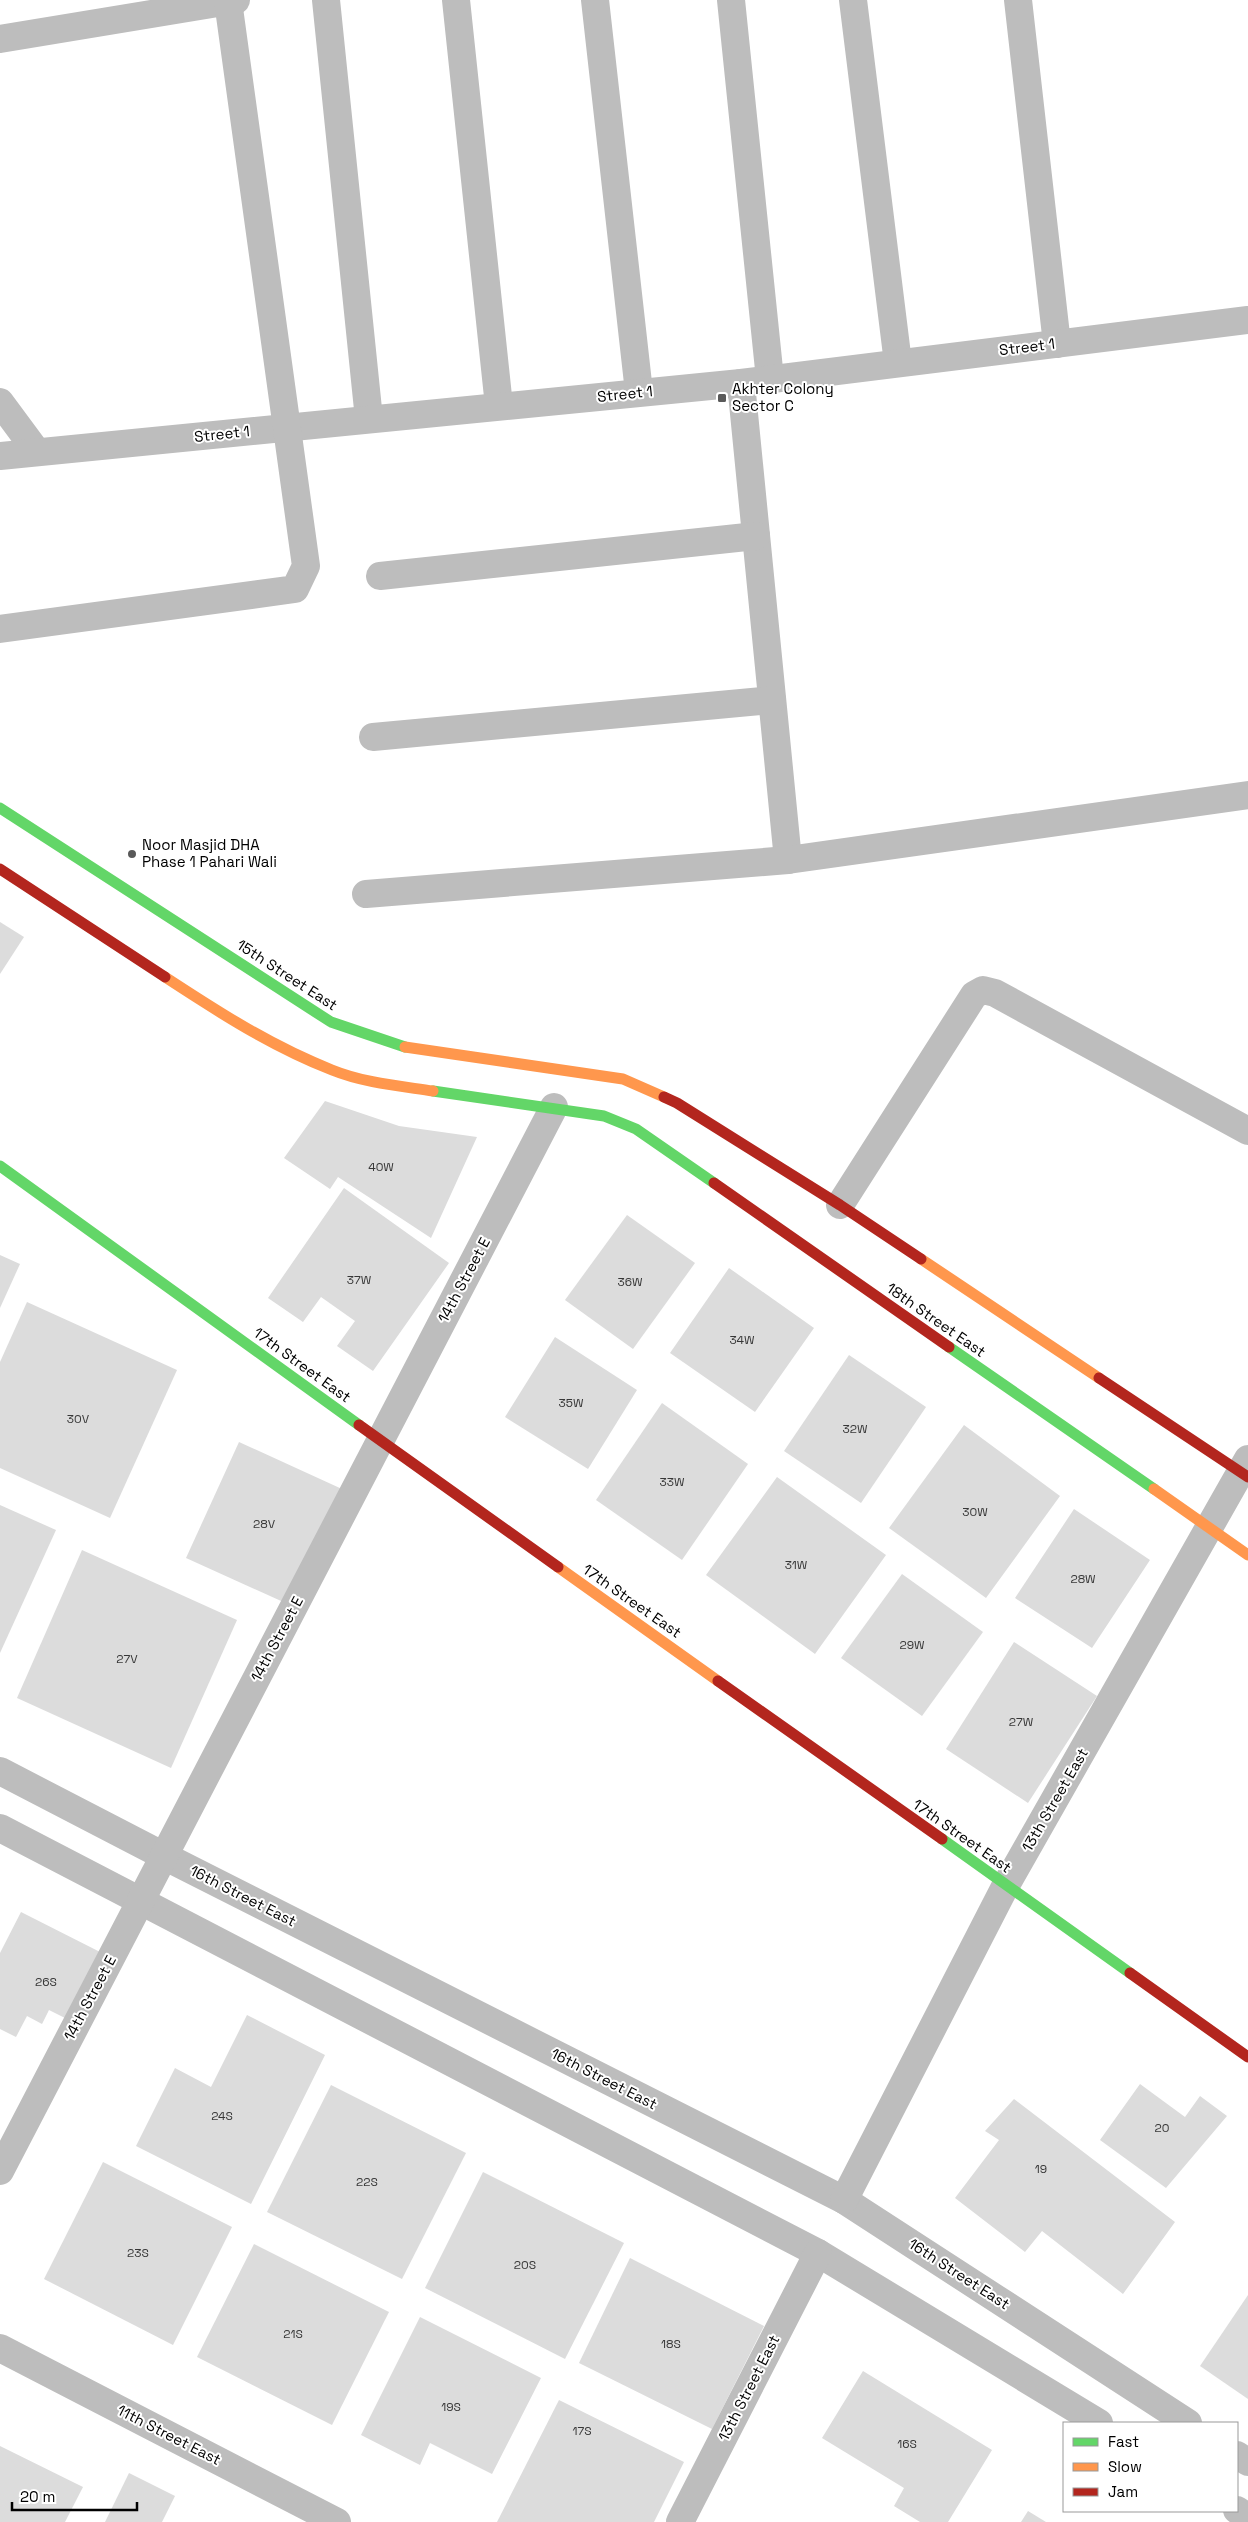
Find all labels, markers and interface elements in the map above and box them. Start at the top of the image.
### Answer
street label: Street 1 [998,334,1056,359]
place label: Akhter Colony Sector C [732,379,834,415]
street label: Street 1 [596,381,654,406]
marker: Akhter Colony Sector C [716,392,728,404]
street label: Street 1 [193,421,251,446]
place label: Noor Masjid DHA Phase 1 Pahari Wali [142,835,277,871]
marker: Noor Masjid DHA Phase 1 Pahari Wali [126,848,138,860]
street label: 15th Street East [233,935,341,1014]
house number: 40W [368,1159,394,1175]
street label: 14th Street E [433,1234,494,1326]
house number: 37W [347,1272,372,1288]
house number: 36W [617,1274,643,1290]
street label: 18th Street East [883,1278,990,1361]
street label: 17th Street East [250,1323,355,1406]
house number: 34W [729,1332,755,1348]
house number: 35W [559,1395,584,1411]
house number: 30V [67,1411,90,1427]
house number: 32W [843,1421,868,1437]
house number: 33W [660,1474,685,1490]
house number: 30W [962,1504,988,1520]
house number: 28V [253,1516,276,1532]
house number: 31W [785,1557,808,1573]
street label: 17th Street East [579,1560,685,1642]
house number: 28W [1070,1571,1096,1587]
street label: 14th Street E [246,1593,307,1685]
house number: 29W [899,1637,925,1653]
house number: 27V [116,1651,138,1667]
house number: 27W [1009,1714,1034,1730]
street label: 13th Street East [1017,1744,1092,1855]
street label: 17th Street East [909,1795,1015,1877]
street label: 16th Street East [187,1861,300,1931]
street label: 14th Street E [59,1952,120,2044]
house number: 26S [35,1974,57,1990]
street label: 16th Street East [548,2044,661,2114]
house number: 24S [211,2108,233,2124]
house number: 20 [1155,2120,1169,2136]
house number: 19 [1035,2161,1047,2177]
house number: 22S [356,2174,378,2190]
street label: 16th Street East [905,2234,1013,2313]
house number: 23S [127,2245,149,2261]
house number: 20S [514,2257,536,2273]
house number: 21S [283,2326,303,2342]
street label: 13th Street East [714,2331,784,2444]
house number: 18S [661,2336,681,2352]
house number: 19S [441,2399,461,2415]
street label: 11th Street East [114,2400,224,2469]
legend [1063,2422,1238,2512]
house number: 17S [572,2423,592,2439]
text: Fast [1108,2432,1139,2451]
house number: 16S [897,2436,917,2452]
text: Slow [1108,2457,1142,2476]
scale bar [12,2480,138,2512]
text: Jam [1108,2482,1138,2501]
text: 20 m [20,2487,55,2506]

